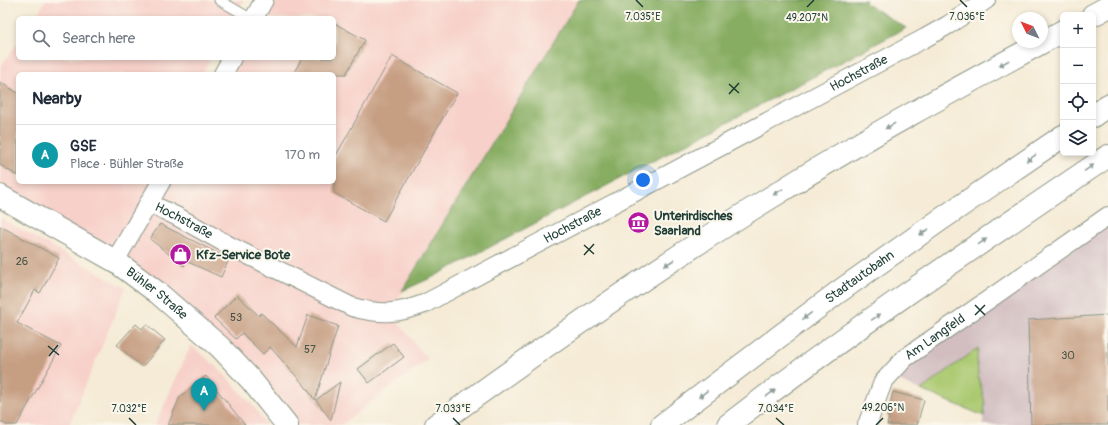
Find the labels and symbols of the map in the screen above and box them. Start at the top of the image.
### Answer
text: 7.035°E [626,11,660,23]
text: 7.036°E [949,11,985,23]
text: 49.207°N [786,12,828,24]
north arrow [1012,12,1048,48]
street label: Hochstraße [827,51,891,95]
one-way arrow [998,60,1010,67]
one-way arrow [884,123,896,129]
one-way arrow [1026,154,1036,162]
one-way arrow [1084,165,1095,172]
your location [633,170,653,190]
one-way arrow [773,188,783,196]
street label: Hochstraße [152,199,216,243]
street label: Hochstraße [541,203,605,247]
place label: Unterirdisches Saarland [654,208,732,239]
museum icon: Unterirdisches Saarland [626,210,652,236]
one-way arrow [918,228,929,236]
one-way arrow [977,238,987,246]
shop icon: Kfz-Service Bote [167,242,193,268]
place label: Kfz-Service Bote [196,247,291,263]
street label: Stadtautobahn [822,247,897,307]
house number: 26 [16,255,28,268]
one-way arrow [663,259,675,266]
street label: Bühler Straße [123,264,191,323]
street label: Am Langfeld [902,310,968,364]
house number: 53 [230,311,242,324]
one-way arrow [801,312,812,320]
one-way arrow [870,313,881,321]
house number: 57 [304,343,316,356]
house number: 30 [1061,349,1075,362]
pin: A [191,378,217,411]
one-way arrow [697,389,708,398]
one-way arrow [765,389,776,397]
text: 49.206°N [862,402,904,414]
text: 7.032°E [111,403,147,415]
text: 7.033°E [435,403,471,415]
text: 7.034°E [758,403,794,415]

